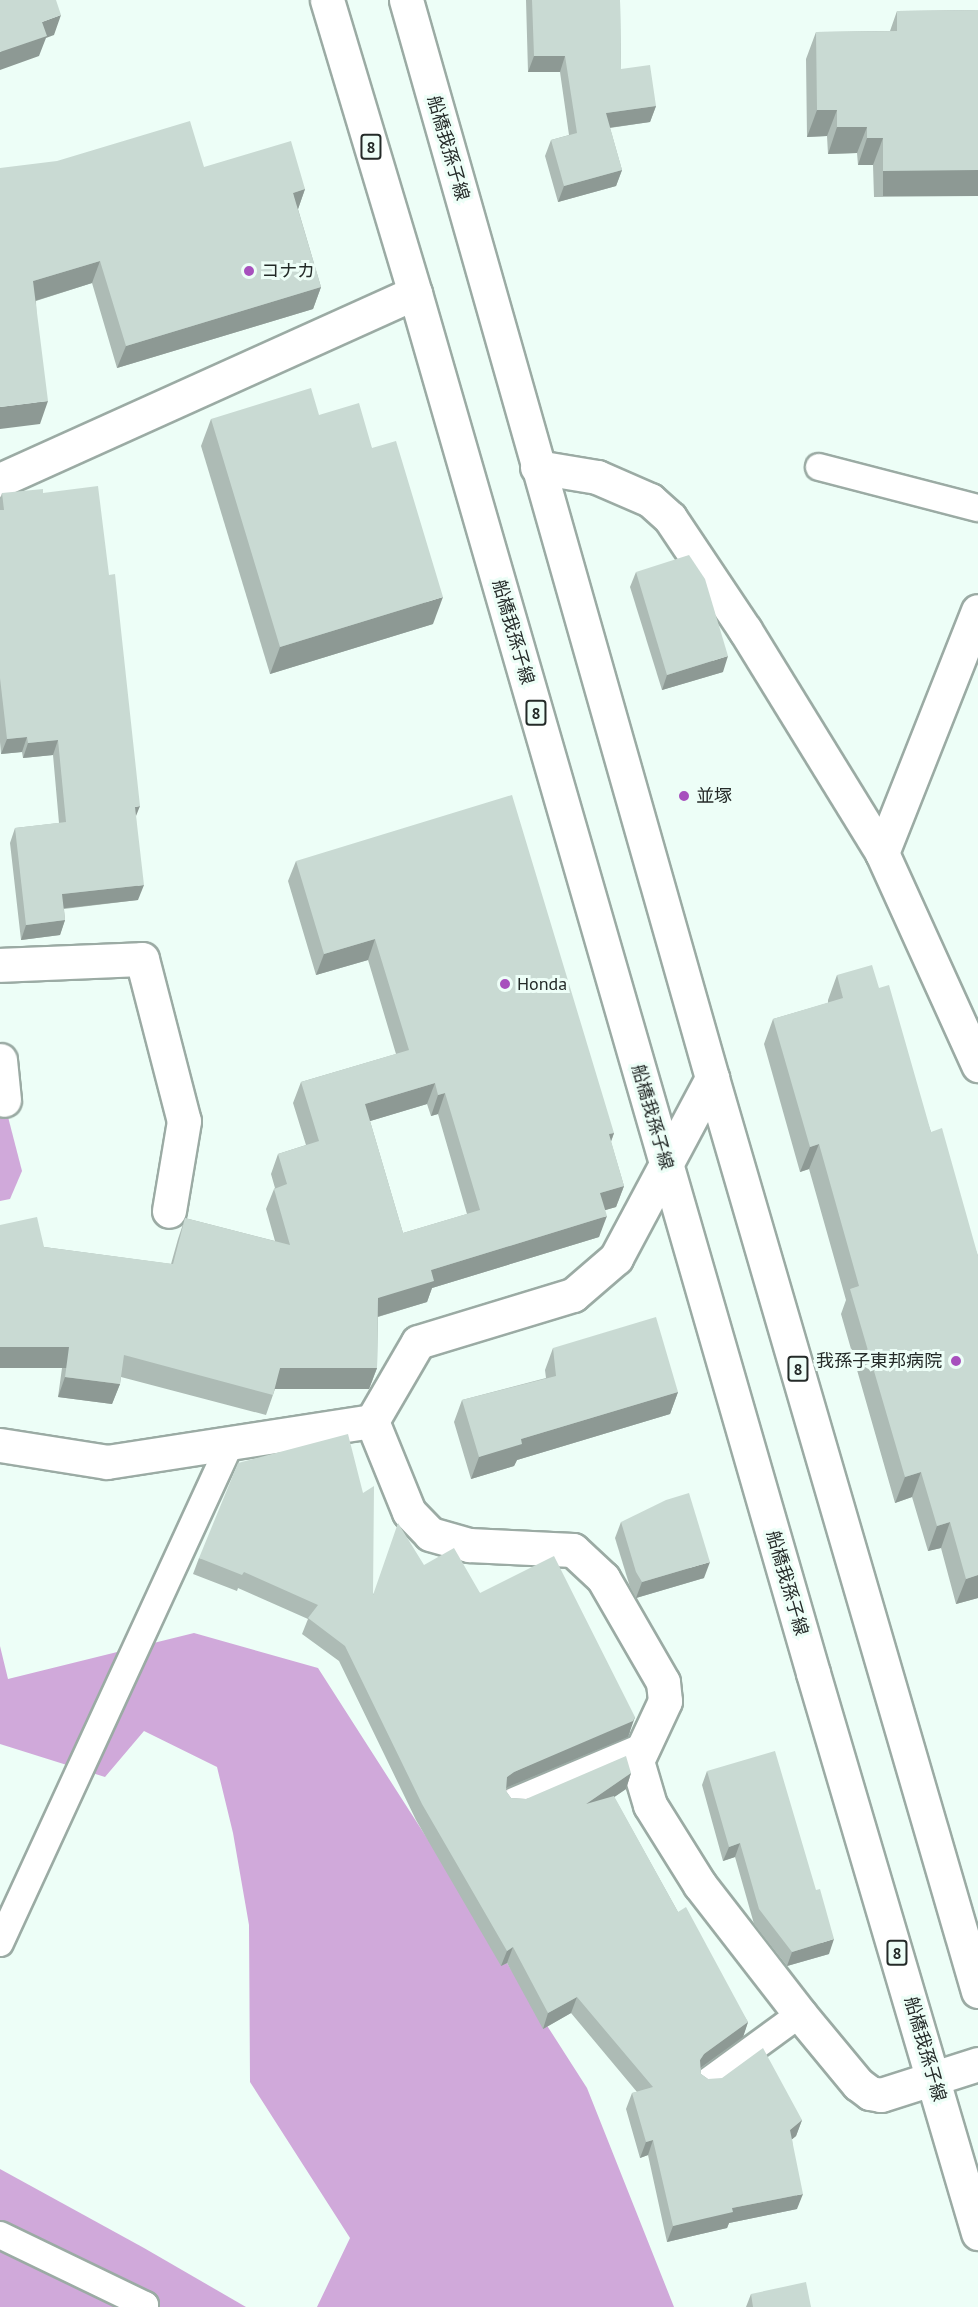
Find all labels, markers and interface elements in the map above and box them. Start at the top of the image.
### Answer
street label: 船橋我孫子線 [423,93,473,203]
road number: 8 [359,134,383,160]
place label: コナカ [261,260,315,282]
marker: コナカ [242,264,256,278]
street label: 船橋我孫子線 [488,577,538,687]
road number: 8 [524,700,548,726]
place label: 並塚 [696,785,732,807]
marker: 並塚 [677,789,691,803]
place label: Honda [517,973,567,995]
marker: Honda [498,977,512,991]
street label: 船橋我孫子線 [627,1062,677,1172]
place label: 我孫子東邦病院 [816,1350,942,1372]
marker: 我孫子東邦病院 [947,1352,965,1370]
road number: 8 [786,1356,810,1382]
street label: 船橋我孫子線 [762,1528,812,1638]
road number: 8 [885,1940,909,1966]
street label: 船橋我孫子線 [900,1994,950,2104]

